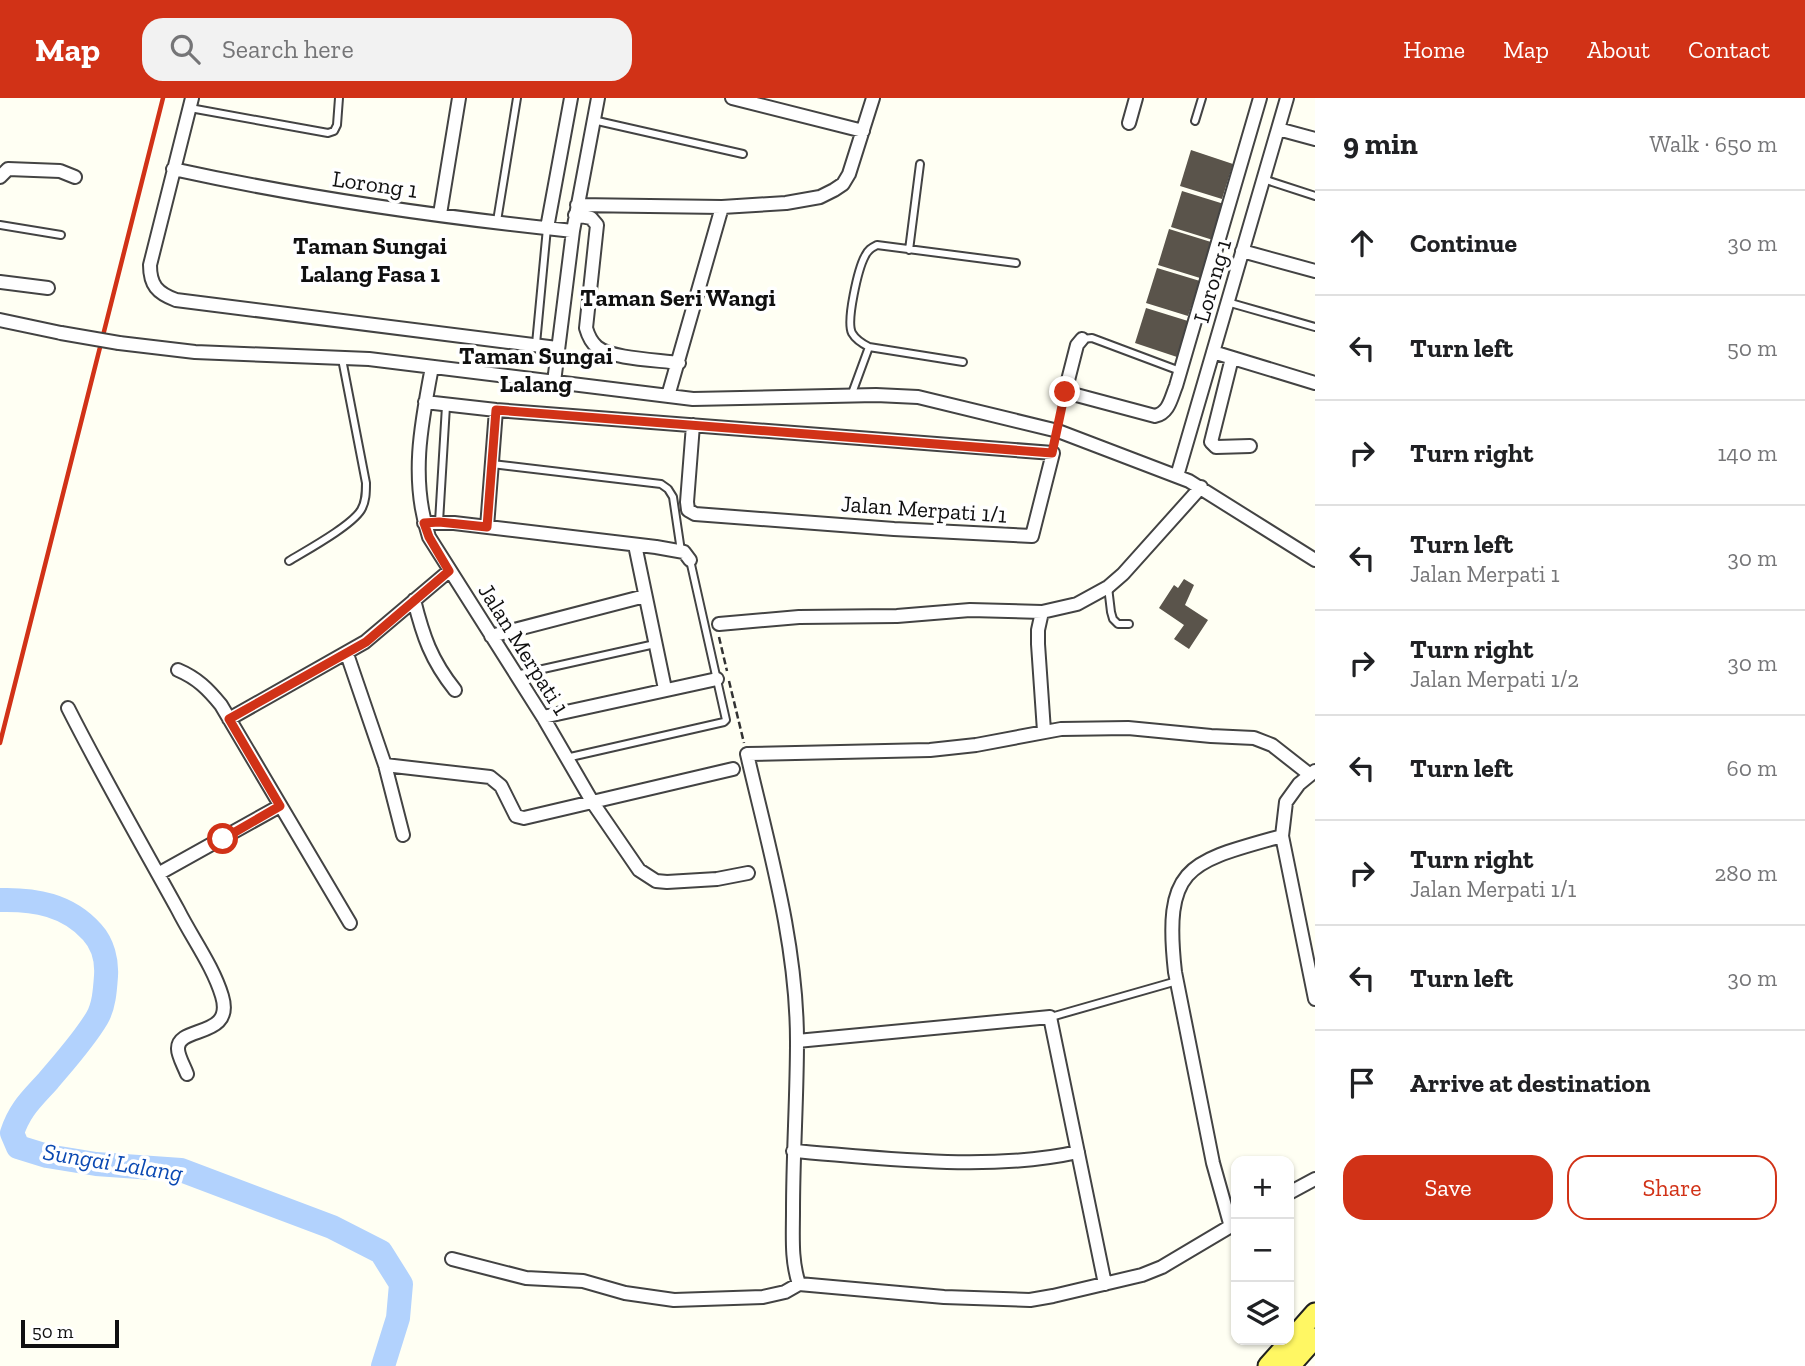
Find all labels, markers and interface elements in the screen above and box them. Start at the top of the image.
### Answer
search box [142,18,632,81]
text: Map [35,30,100,69]
icon: search [166,30,204,68]
text: Search here [222,33,354,65]
text: Home [1403,35,1465,64]
text: Map [1503,35,1549,64]
text: About [1587,35,1650,64]
text: Contact [1688,35,1770,64]
text: 9 min [1343,126,1418,162]
text: Walk · 650 m [1650,130,1777,158]
street label: Lorong 1 [331,164,419,204]
icon: ahead [1343,224,1381,262]
text: Continue [1410,227,1517,259]
text: 30 m [1727,229,1777,257]
district label: Taman Sungai Lalang Fasa 1 [293,231,447,288]
street label: Lorong 1 [1187,236,1237,326]
district label: Taman Seri Wangi [580,283,776,312]
icon: left [1343,329,1381,367]
text: Turn left [1410,332,1513,364]
text: 50 m [1727,334,1777,362]
district label: Taman Sungai Lalang [459,341,613,398]
route end [1049,376,1080,407]
icon: right [1343,434,1381,472]
text: Turn right [1410,437,1533,469]
text: 140 m [1717,439,1777,467]
street label: Jalan Merpati 1/1 [840,489,1008,529]
text: Turn left [1410,528,1513,560]
icon: left [1343,539,1381,577]
text: 30 m [1727,544,1777,572]
text: Jalan Merpati 1 [1410,560,1560,588]
street label: Jalan Merpati 1 [472,578,576,720]
text: Turn right [1410,633,1533,665]
icon: right [1343,644,1381,682]
text: 30 m [1727,649,1777,677]
text: Jalan Merpati 1/2 [1410,665,1579,693]
icon: left [1343,749,1381,787]
text: Turn left [1410,752,1513,784]
text: 60 m [1726,754,1777,782]
route start [207,823,238,854]
text: Turn right [1410,843,1533,875]
icon: right [1343,854,1381,892]
text: 280 m [1714,859,1777,887]
text: Jalan Merpati 1/1 [1410,875,1576,903]
icon: left [1343,959,1381,997]
text: Turn left [1410,962,1513,994]
text: 30 m [1727,964,1777,992]
icon: arrive [1343,1064,1381,1102]
text: Arrive at destination [1410,1067,1650,1099]
water label: Sungai Lalang [41,1137,186,1187]
button: Save [1343,1155,1553,1220]
button: Share [1567,1155,1777,1220]
map controls [1231,1156,1294,1345]
button: + [1231,1156,1294,1219]
button: − [1231,1219,1294,1282]
button: layers [1231,1282,1294,1345]
scale bar [21,1317,119,1349]
text: 50 m [32,1320,73,1343]

